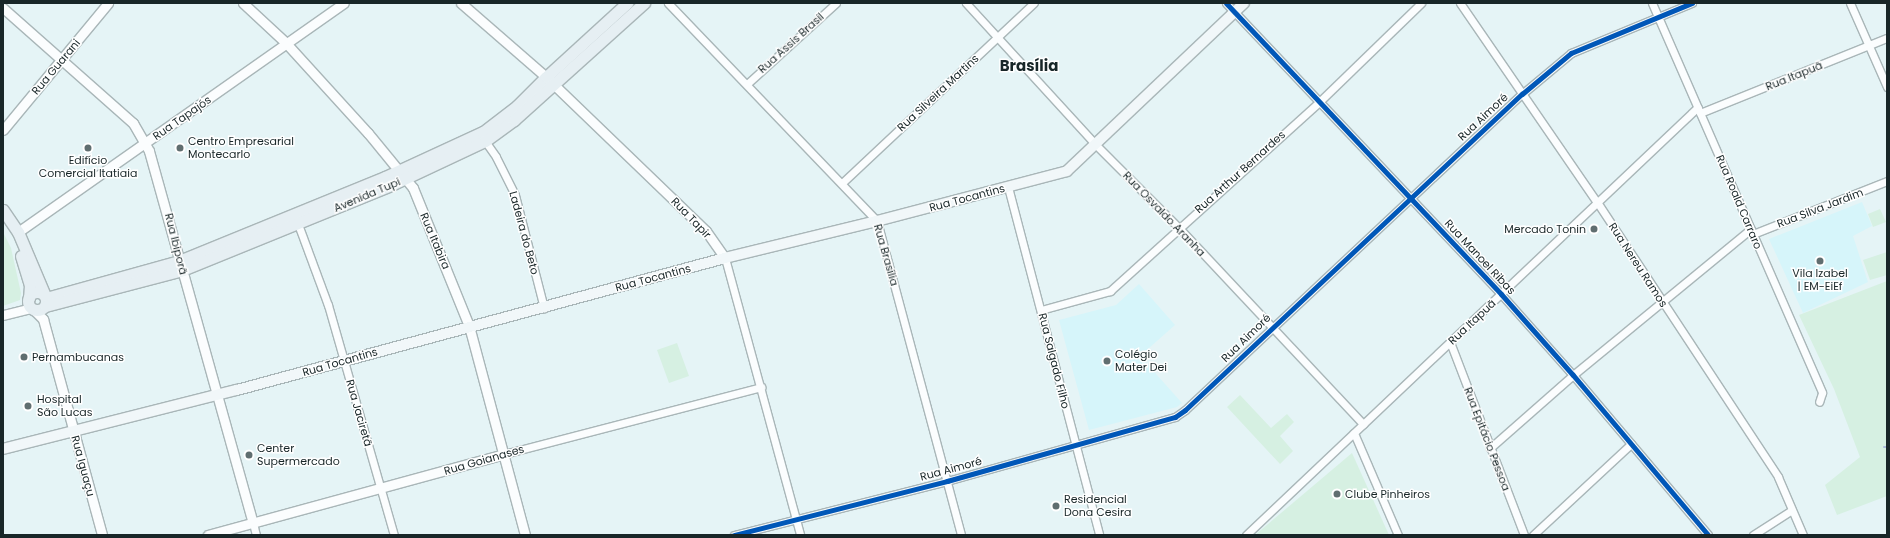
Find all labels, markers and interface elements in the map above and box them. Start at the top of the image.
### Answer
street label: Rua Assis Brasil [755,10,827,76]
street label: Rua Guarani [29,37,83,97]
street label: Rua Silveira Martins [895,52,981,134]
district label: Brasília [1000,57,1058,75]
street label: Rua Itapuã [1764,59,1824,93]
street label: Rua Aimoré [1455,91,1511,143]
street label: Rua Tapajós [150,93,214,143]
street label: Rua Arthur Bernardes [1192,128,1288,216]
place label: Centro Empresarial Montecarlo [188,135,294,161]
marker: Edifício Comercial Itatiaia [83,143,93,153]
marker: Centro Empresarial Montecarlo [175,143,185,153]
street label: Rua Roald Carraro [1713,153,1765,251]
place label: Edifício Comercial Itatiaia [39,154,137,180]
street label: Rua Osvaldo Aranha [1120,169,1208,259]
street label: Avenida Tupi [332,175,402,215]
street label: Rua Tocantins [928,182,1006,214]
street label: Rua Silva Jardim [1775,185,1865,231]
street label: Ladeira do Beto [507,190,541,276]
street label: Rua Tapir [668,195,714,241]
street label: Rua Itabira [417,211,453,271]
street label: Rua Ibiporã [162,212,190,276]
street label: Rua Manoel Ribas [1442,217,1518,297]
street label: Rua Nereu Ramos [1606,220,1670,310]
place label: Mercado Tonin [1504,222,1586,236]
street label: Rua Brasília [871,223,901,287]
marker: Mercado Tonin [1589,224,1599,234]
marker: Vila Izabel | EM-EiEf [1815,256,1825,266]
street label: Rua Tocantins [614,262,692,294]
place label: Vila Izabel | EM-EiEf [1792,267,1848,293]
street label: Rua Itapuã [1446,297,1498,347]
street label: Rua Aimoré [1219,311,1273,365]
street label: Rua Salgado Filho [1036,312,1072,410]
street label: Rua Tocantins [301,345,379,379]
place label: Colégio Mater Dei [1115,348,1167,374]
place label: Pernambucanas [32,350,124,364]
marker: Pernambucanas [19,352,29,362]
marker: Colégio Mater Dei [1102,356,1112,366]
street label: Rua Jaciretã [343,378,375,448]
street label: Rua Epitácio Pessoa [1461,385,1513,493]
place label: Hospital São Lucas [37,393,93,419]
marker: Hospital São Lucas [22,400,34,412]
street label: Rua Iguaçu [69,434,97,498]
place label: Center Supermercado [257,442,340,468]
street label: Rua Goianases [442,442,526,478]
marker: Center Supermercado [244,450,254,460]
street label: Rua Aimoré [919,454,983,484]
place label: Clube Pinheiros [1345,487,1430,501]
marker: Clube Pinheiros [1332,489,1342,499]
place label: Residencial Dona Cesira [1064,493,1132,519]
marker: Residencial Dona Cesira [1051,501,1061,511]

